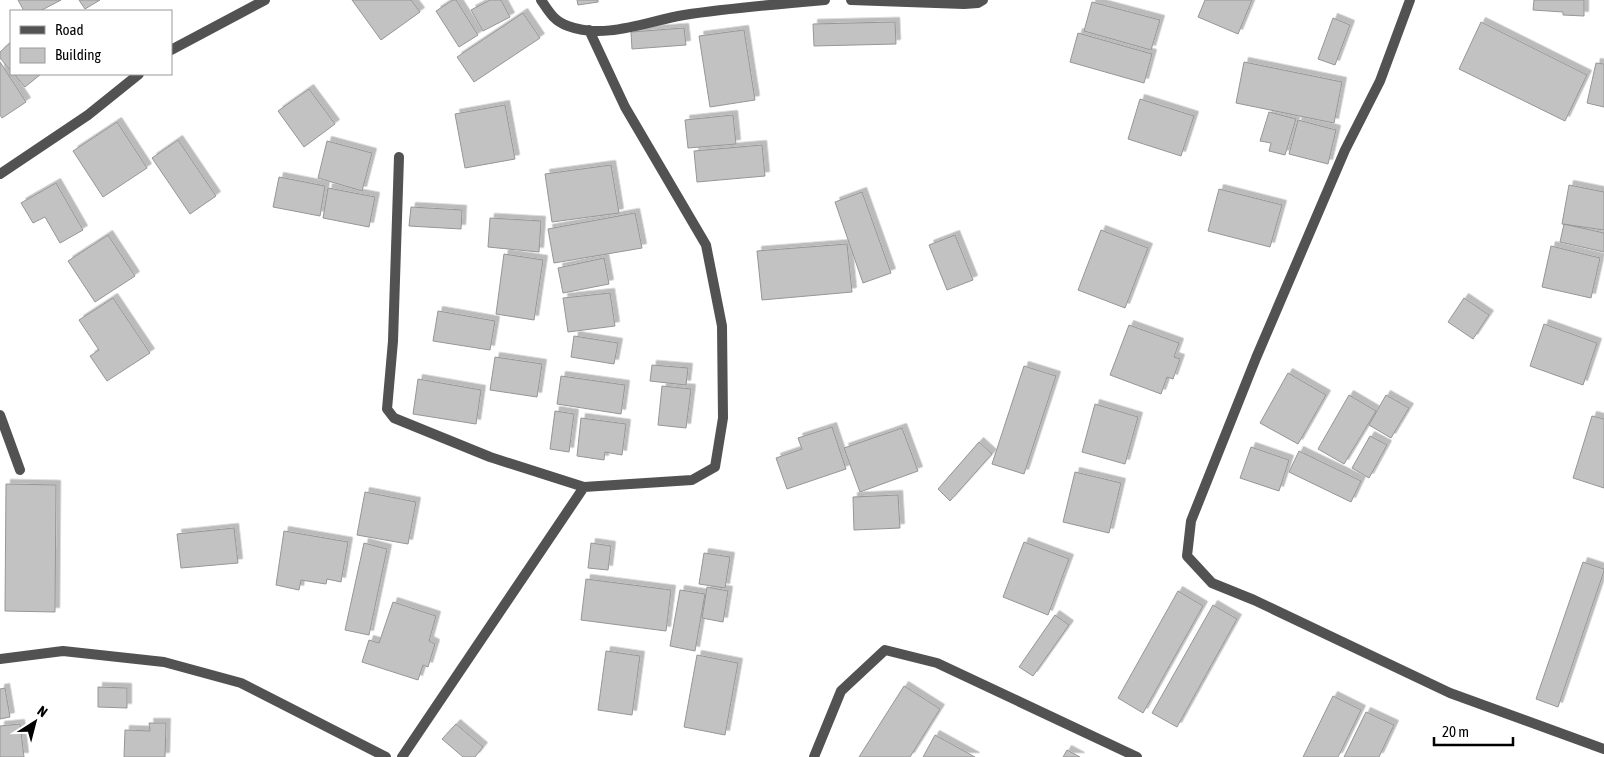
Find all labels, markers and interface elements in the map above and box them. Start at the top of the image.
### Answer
legend [10,10,172,75]
text: Road [55,21,84,38]
text: Building [55,46,101,63]
north arrow [10,697,60,747]
text: N [35,703,51,720]
scale bar [1434,714,1513,746]
text: 20 m [1442,723,1469,740]

